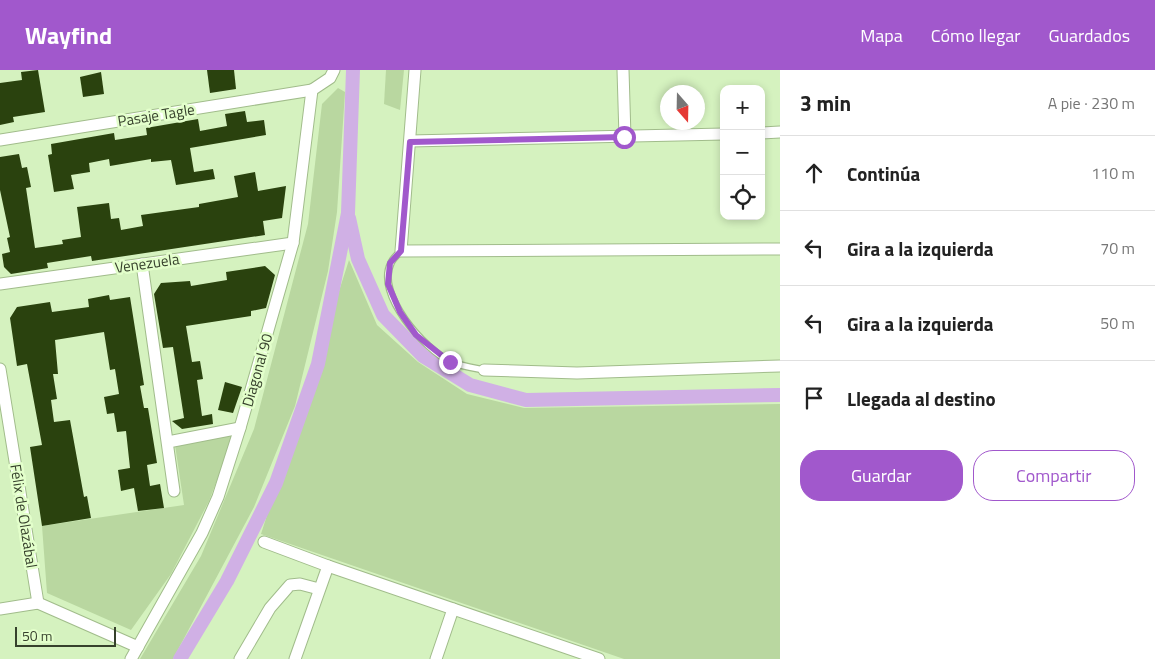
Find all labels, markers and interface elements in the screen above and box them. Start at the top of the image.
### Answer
text: Wayfind [25,17,112,53]
text: Mapa [860,22,903,49]
text: Cómo llegar [931,22,1020,49]
text: Guardados [1048,22,1130,49]
north arrow [660,85,705,130]
map controls [720,85,765,220]
button: + [720,85,765,130]
text: 3 min [800,87,851,119]
text: A pie · 230 m [1048,91,1135,115]
street label: Pasaje Tagle [116,98,196,132]
route start [613,126,636,149]
button: − [720,130,765,175]
icon: ahead [800,159,828,187]
text: Continúa [847,159,920,188]
text: 110 m [1091,161,1135,185]
button: locate [720,175,765,220]
icon: left [800,234,828,262]
text: Gira a la izquierda [847,234,994,263]
text: 70 m [1100,236,1135,260]
street label: Venezuela [113,247,181,279]
icon: left [800,309,828,337]
text: Gira a la izquierda [847,309,994,338]
text: 50 m [1100,311,1135,335]
street label: Diagonal 90 [236,331,278,409]
route end [439,351,462,374]
icon: arrive [800,384,828,412]
text: Llegada al destino [847,384,996,413]
button: Guardar [800,450,963,501]
button: Compartir [973,450,1135,501]
street label: Félix de Olazábal [4,462,44,570]
scale bar [15,624,116,647]
text: 50 m [22,625,52,646]

